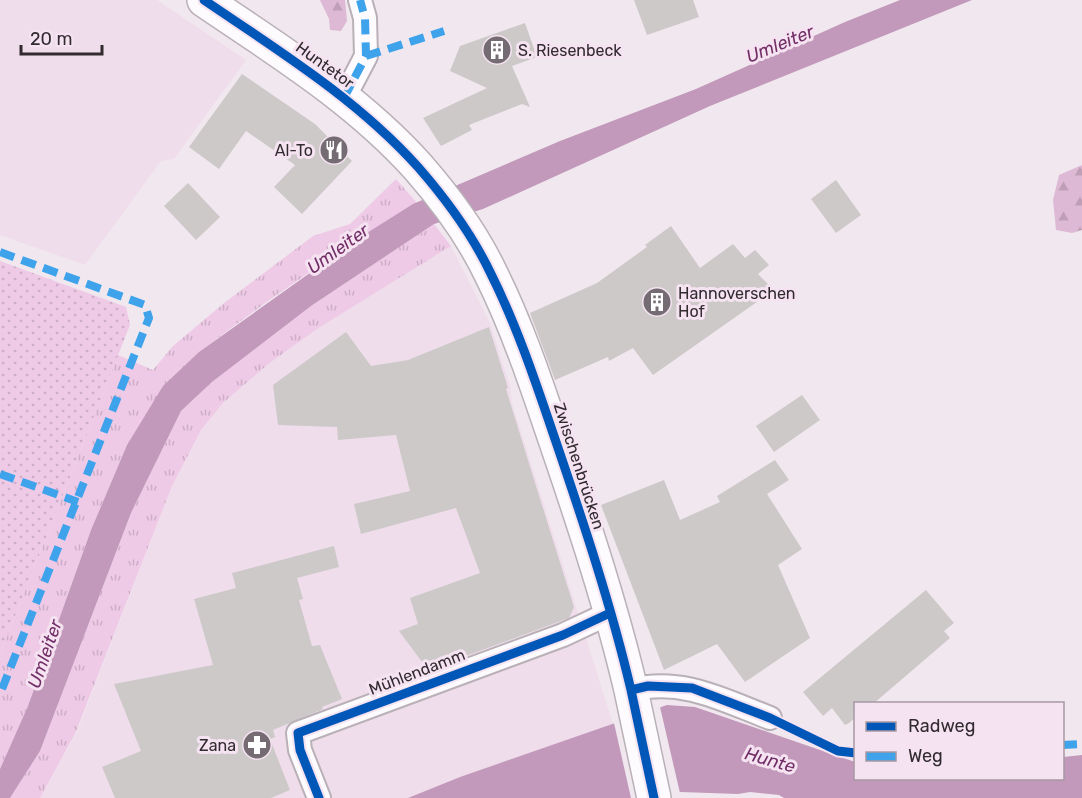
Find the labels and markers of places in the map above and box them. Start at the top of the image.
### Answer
building icon: S. Riesenbeck [481,34,513,66]
place label: S. Riesenbeck [518,41,622,60]
restaurant icon: Al-To [318,134,350,166]
place label: Al-To [275,141,313,160]
place label: Hannoverschen Hof [678,284,796,321]
building icon: Hannoverschen Hof [641,286,673,318]
pharmacy icon: Zana [241,729,273,761]
place label: Zana [199,736,236,755]

